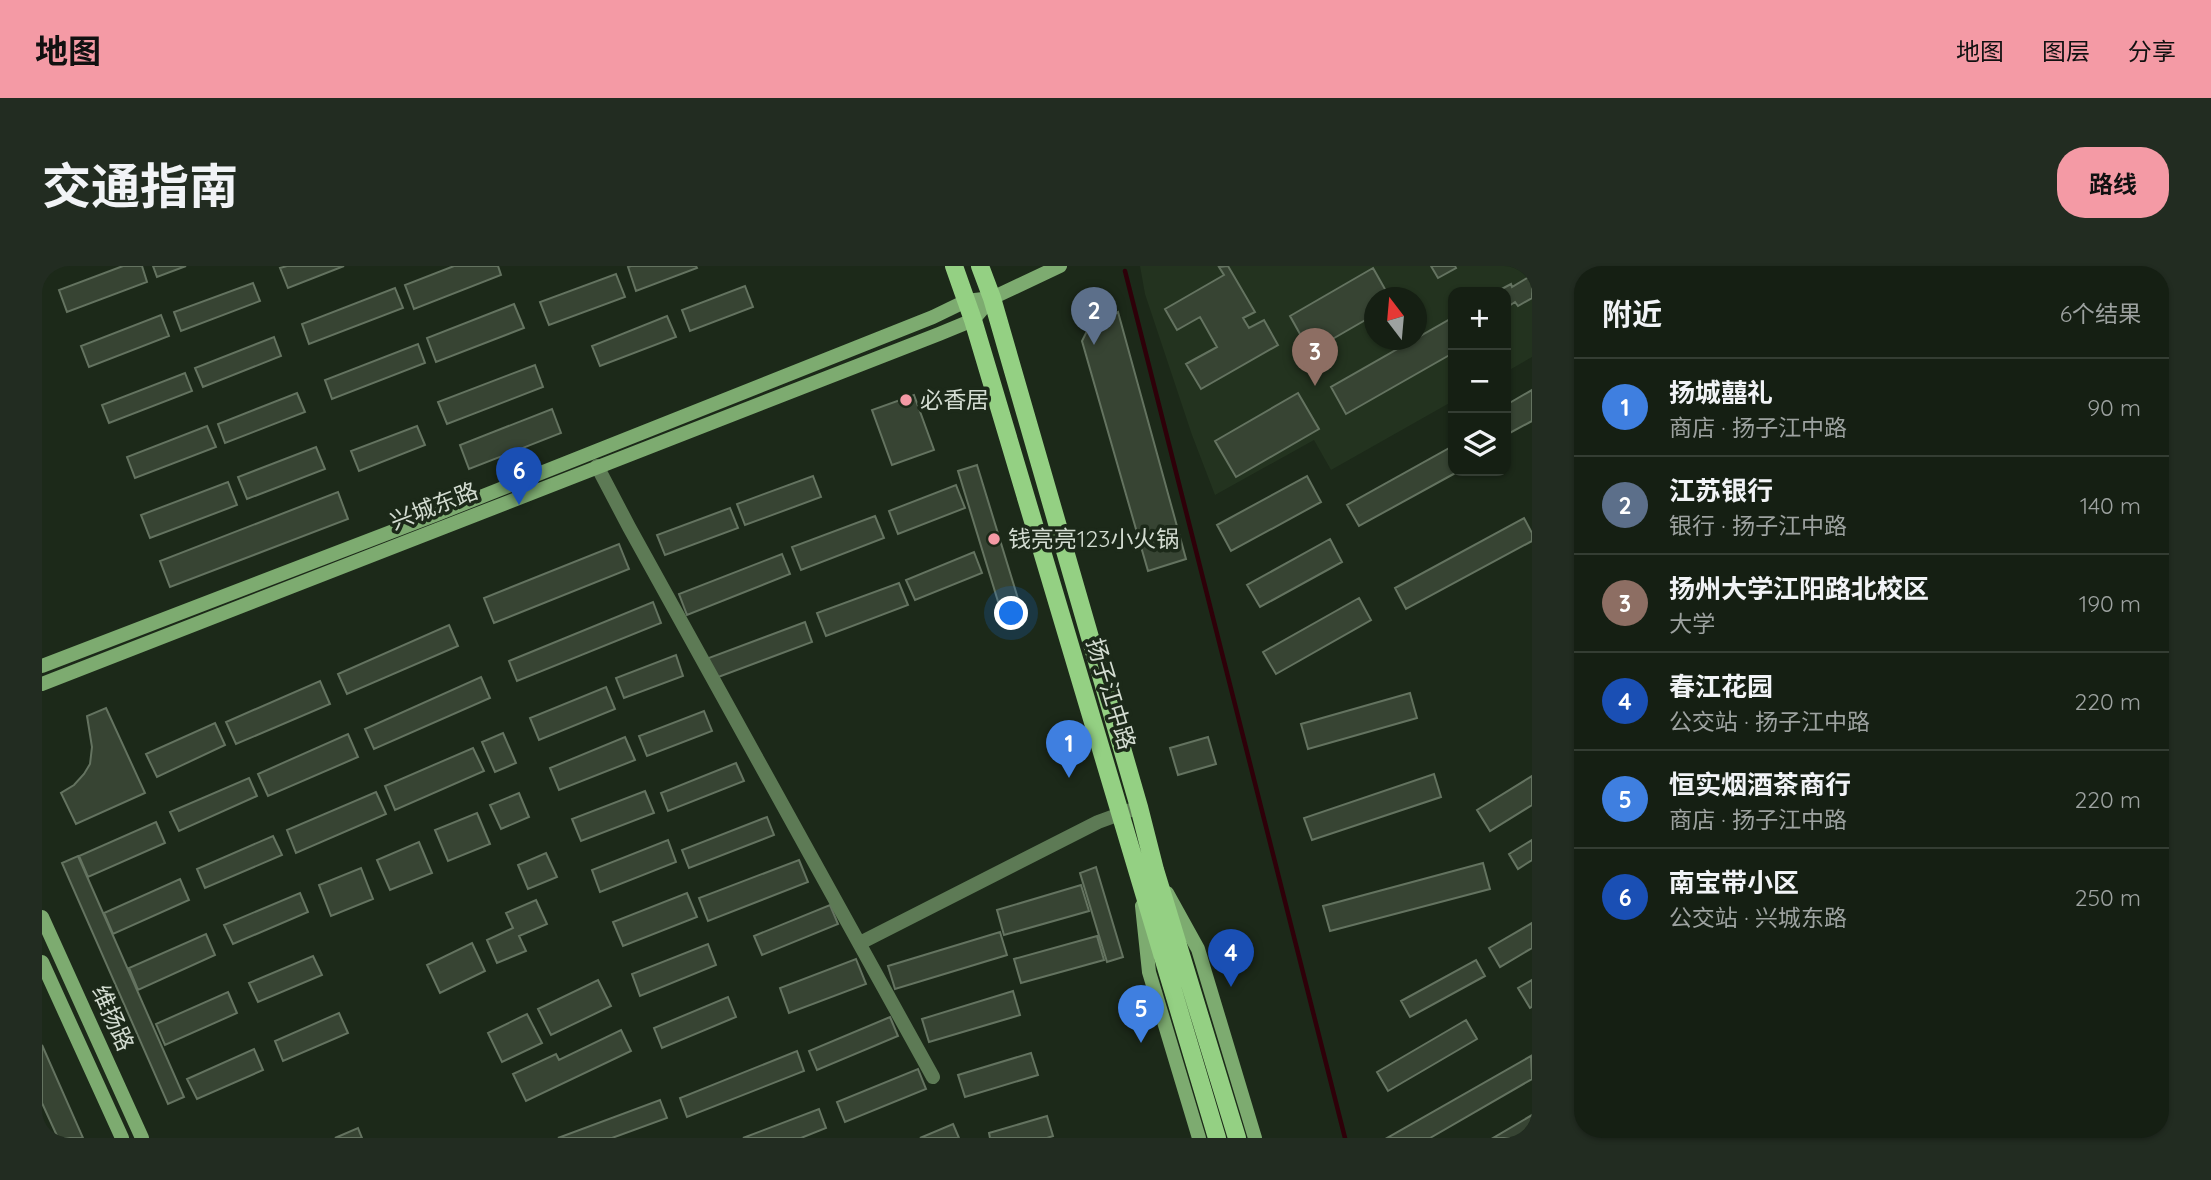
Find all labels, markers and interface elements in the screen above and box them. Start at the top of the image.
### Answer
text: 地图 [35,30,101,71]
text: 地图 [1956,36,2004,66]
text: 图层 [2042,36,2090,66]
text: 分享 [2128,36,2176,66]
button: 路线 [2057,147,2169,218]
text: 交通指南 [42,155,238,216]
pin: 2 [1071,287,1117,345]
north arrow [1364,287,1427,350]
map controls [1448,287,1511,476]
button: + [1448,287,1511,350]
text: 附近 [1602,295,1662,333]
text: 6个结果 [2060,299,2141,328]
pin: 3 [1292,328,1338,386]
button: − [1448,350,1511,413]
text: 扬城囍礼 [1669,376,1773,409]
place label: 必香居 [920,385,989,414]
marker: 必香居 [898,392,914,408]
text: 1 [1621,393,1629,422]
text: 90 m [2087,393,2141,422]
button: layers [1448,413,1511,476]
text: 商店 · 扬子江中路 [1669,413,1847,442]
pin: 6 [496,447,542,505]
text: 江苏银行 [1669,474,1773,507]
street label: 兴城东路 [386,476,482,536]
text: 2 [1618,491,1632,520]
text: 140 m [2080,491,2141,520]
text: 银行 · 扬子江中路 [1669,511,1847,540]
place label: 钱亮亮123小火锅 [1008,524,1179,553]
marker: 钱亮亮123小火锅 [986,531,1002,547]
text: 扬州大学江阳路北校区 [1669,572,1929,605]
text: 3 [1619,589,1631,618]
text: 190 m [2079,589,2141,618]
your location [994,596,1028,630]
text: 大学 [1669,609,1715,638]
street label: 扬子江中路 [1081,635,1142,753]
text: 春江花园 [1669,670,1773,703]
text: 4 [1618,687,1632,716]
text: 220 m [2075,687,2141,716]
text: 公交站 · 扬子江中路 [1669,707,1870,736]
pin: 1 [1046,720,1092,778]
text: 恒实烟酒茶商行 [1669,768,1851,801]
text: 5 [1618,785,1632,814]
text: 220 m [2075,785,2141,814]
text: 商店 · 扬子江中路 [1669,805,1847,834]
text: 南宝带小区 [1669,866,1799,899]
text: 6 [1619,883,1631,912]
text: 250 m [2075,883,2141,912]
text: 公交站 · 兴城东路 [1669,903,1847,932]
pin: 4 [1208,929,1254,987]
street label: 维扬路 [86,980,141,1055]
pin: 5 [1118,985,1164,1043]

